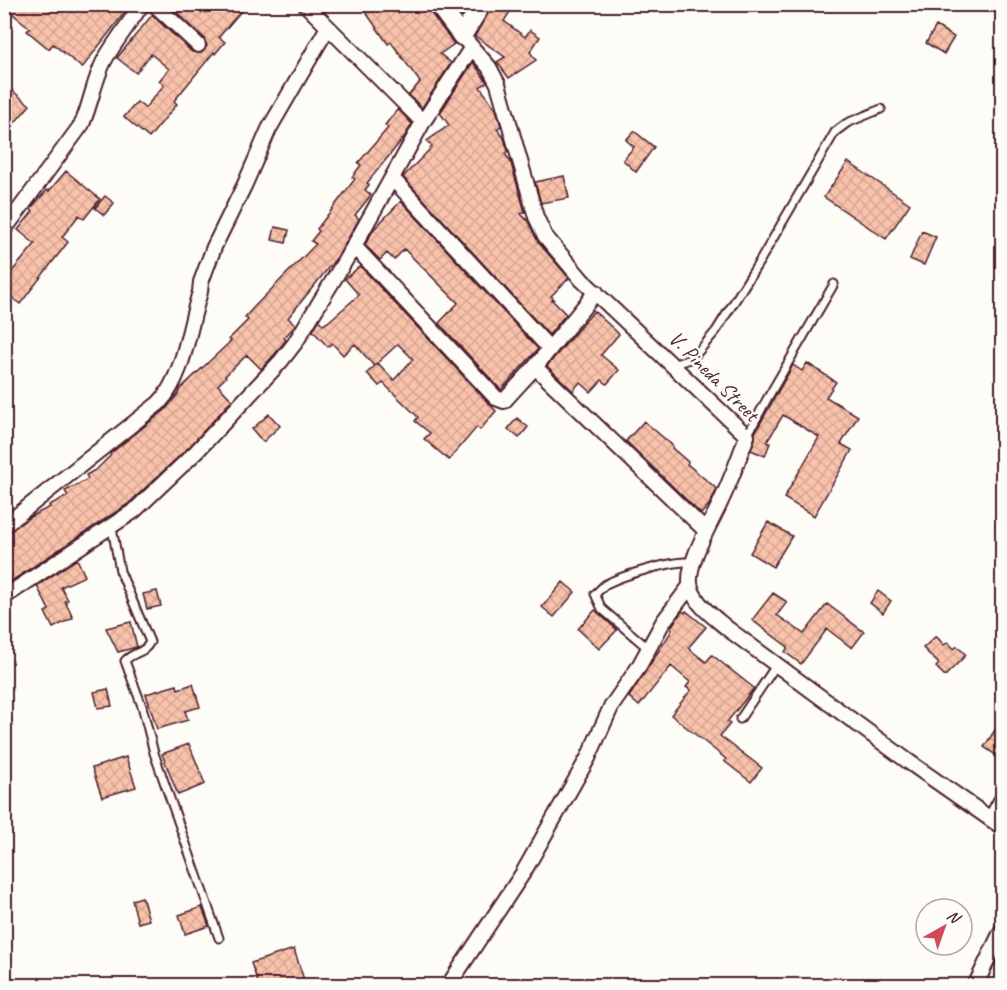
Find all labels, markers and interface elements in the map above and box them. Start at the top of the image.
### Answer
street label: V. Pineda Street [663,325,766,428]
north arrow [914,897,974,957]
text: N [943,905,966,929]

